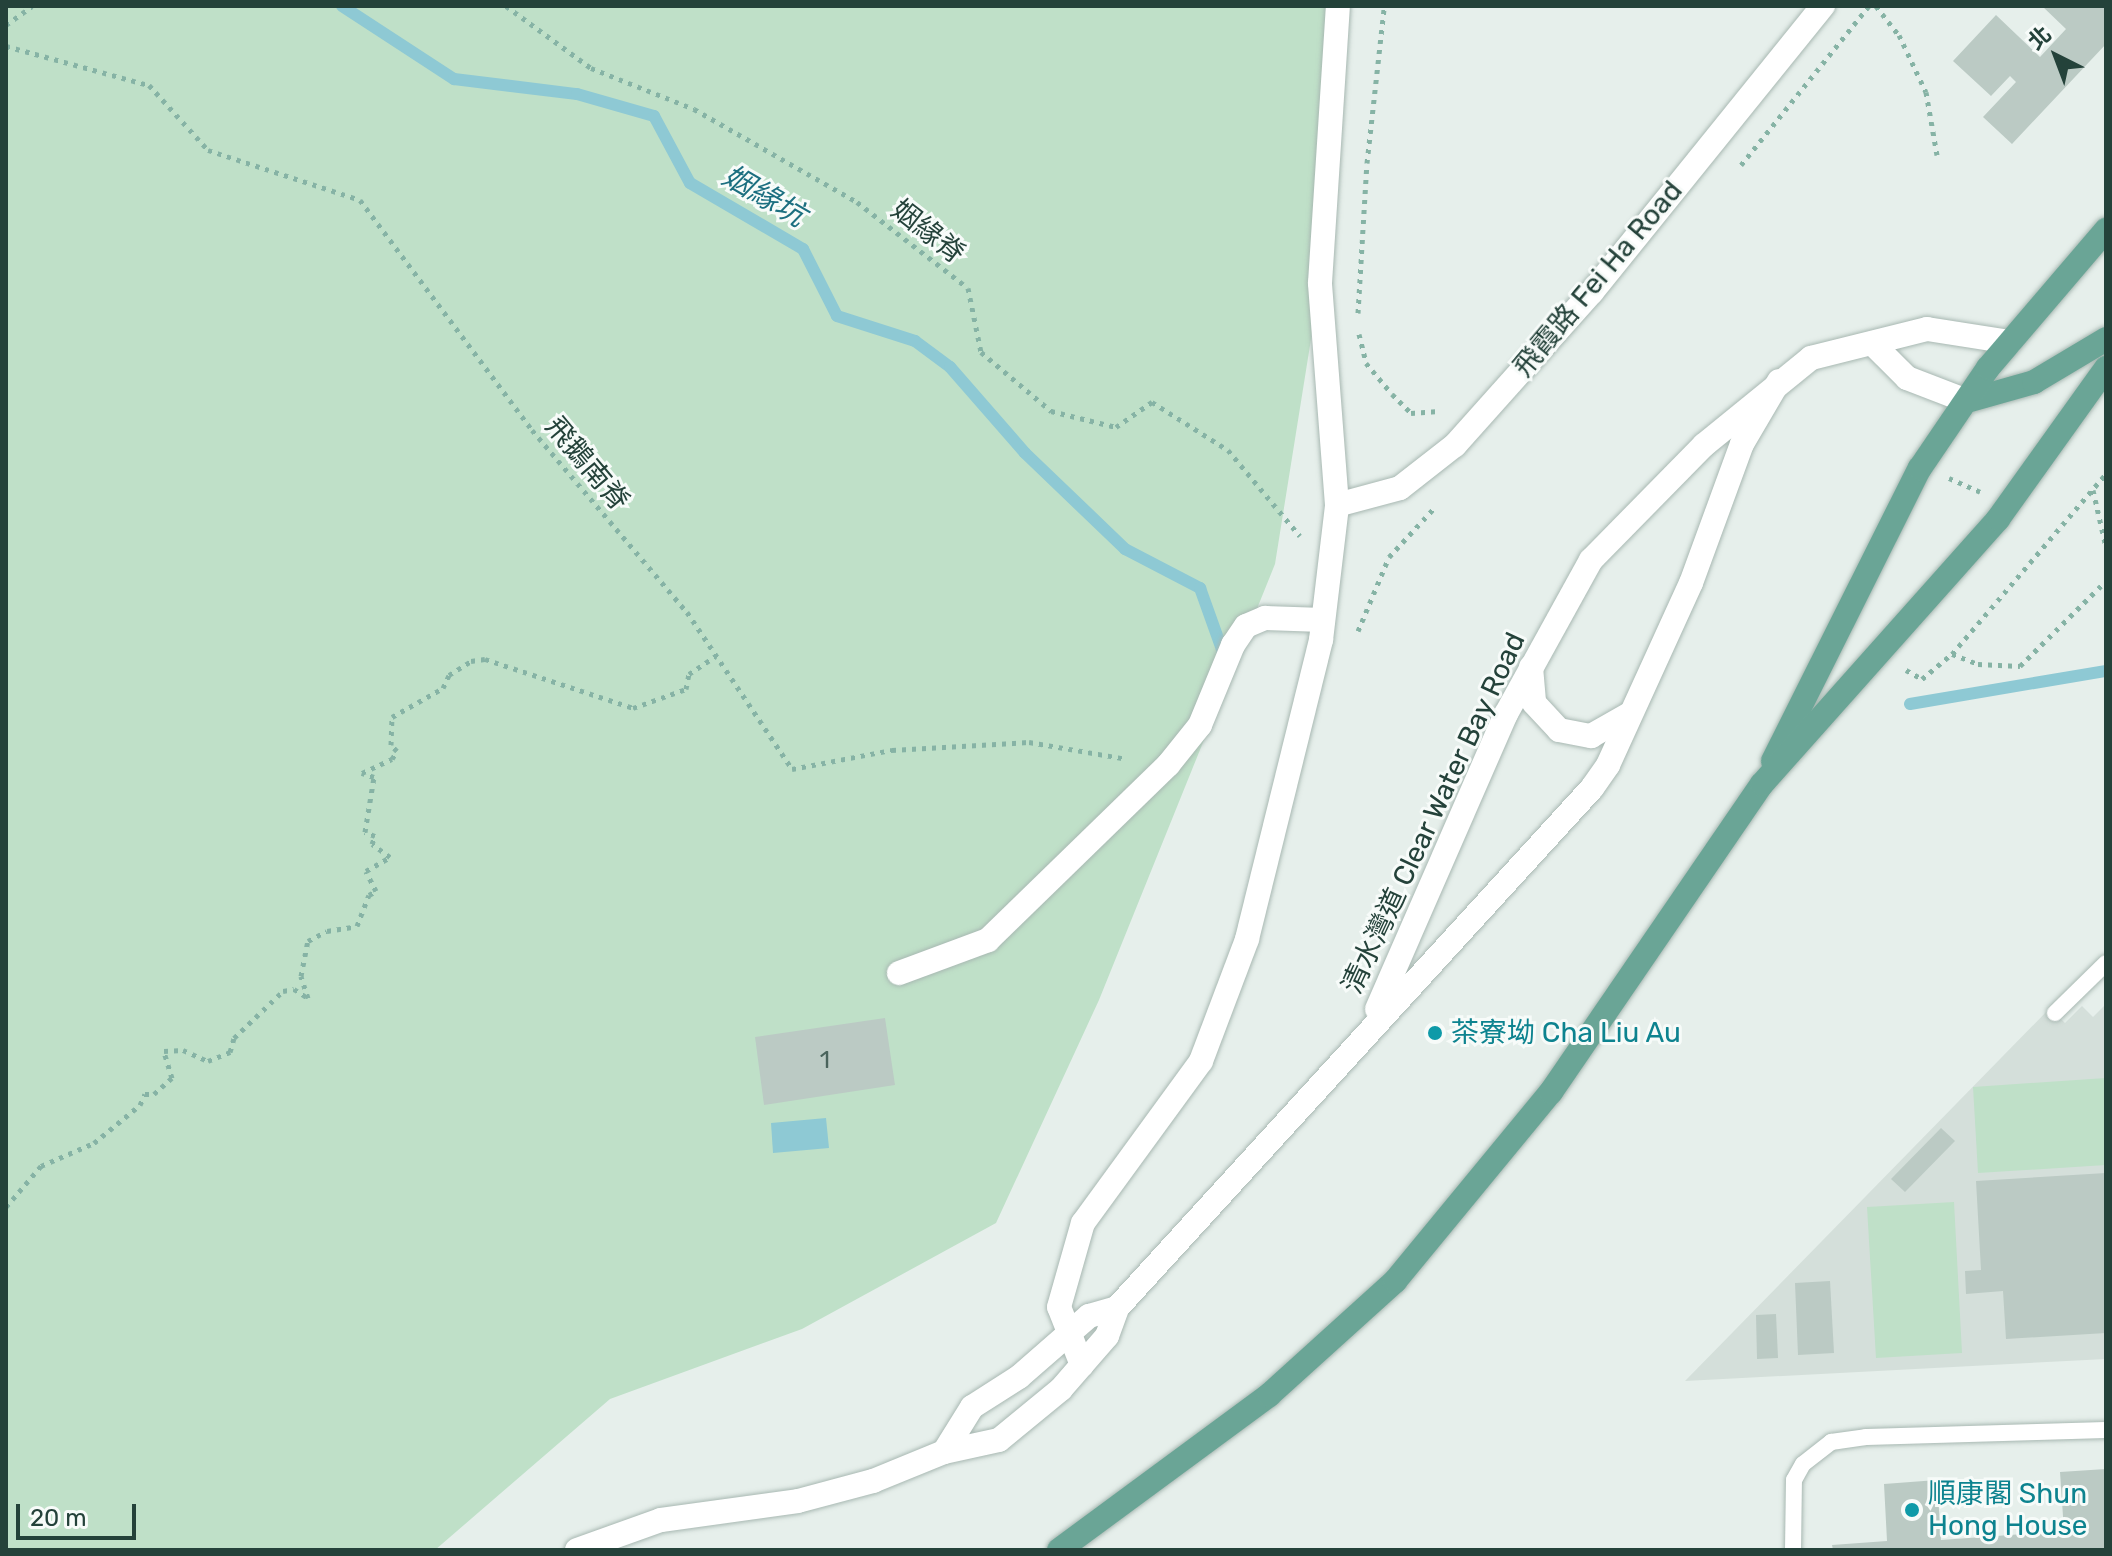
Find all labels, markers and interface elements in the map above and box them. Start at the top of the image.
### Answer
north arrow [2016,16,2096,96]
text: 北 [2022,20,2057,55]
water label: 姻緣坑 [716,158,812,234]
street label: 飛霞路 Fei Ha Road [1506,174,1690,384]
street label: 姻緣脊 [885,193,971,271]
street label: 飛鵝南脊 [538,410,636,518]
street label: 清水灣道 Clear Water Bay Road [1335,626,1533,1000]
place label: 茶寮坳 Cha Liu Au [1451,1016,1682,1050]
marker: 茶寮坳 Cha Liu Au [1426,1024,1444,1042]
house number: 1 [820,1047,830,1075]
place label: 順康閣 Shun Hong House [1928,1477,2087,1543]
scale bar [20,1488,140,1538]
marker: 順康閣 Shun Hong House [1903,1501,1921,1519]
text: 20 m [30,1504,87,1532]

